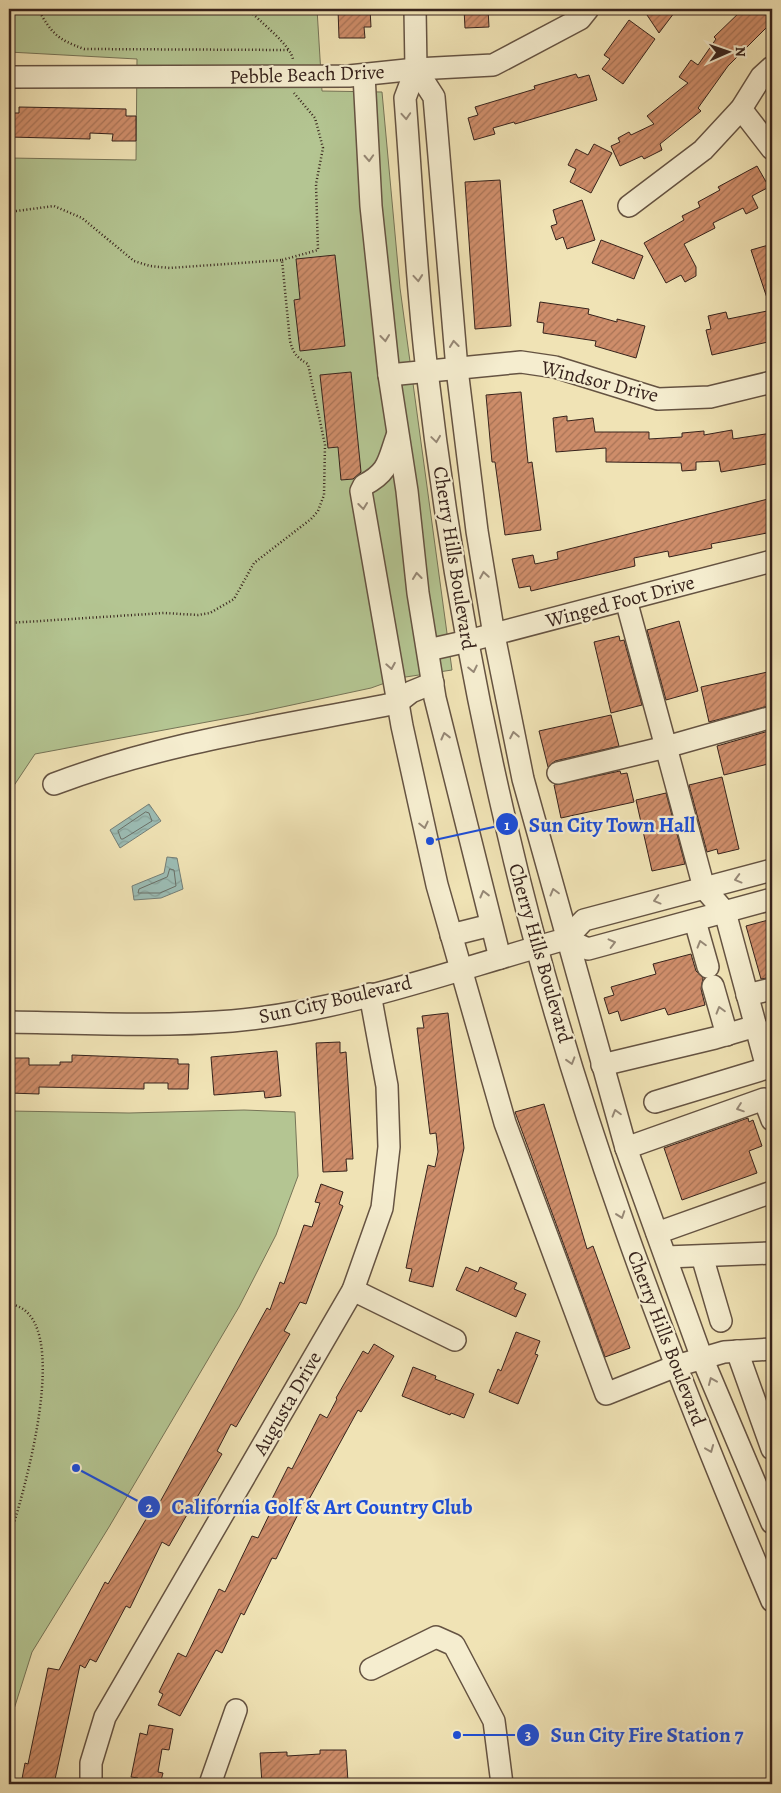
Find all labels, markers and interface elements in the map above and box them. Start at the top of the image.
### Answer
north arrow [704,28,754,78]
text: N [731,46,750,57]
street label: Pebble Beach Drive [229,58,385,91]
one-way arrow [401,112,412,120]
one-way arrow [363,155,374,163]
one-way arrow [412,274,423,282]
one-way arrow [379,334,390,342]
one-way arrow [449,340,460,348]
street label: Windsor Drive [538,354,661,409]
one-way arrow [431,435,441,444]
street label: Cherry Hills Boulevard [427,464,482,652]
one-way arrow [357,502,368,510]
street label: Winged Foot Drive [542,569,697,635]
one-way arrow [479,571,489,579]
one-way arrow [412,572,423,580]
one-way arrow [385,661,395,670]
one-way arrow [468,664,478,673]
one-way arrow [510,730,520,739]
one-way arrow [440,731,451,740]
callout: Sun City Town Hall [494,806,706,842]
text: Sun City Town Hall [529,811,696,839]
text: 1 [504,815,510,835]
one-way arrow [418,820,428,829]
street label: Cherry Hills Boulevard [502,860,579,1046]
one-way arrow [735,873,743,883]
one-way arrow [479,889,490,898]
one-way arrow [549,889,559,897]
one-way arrow [654,895,662,905]
one-way arrow [608,938,617,949]
one-way arrow [697,940,707,949]
street label: Sun City Boulevard [256,969,414,1030]
one-way arrow [716,1007,726,1015]
one-way arrow [565,1057,576,1065]
one-way arrow [736,1102,744,1112]
one-way arrow [611,1109,622,1117]
one-way arrow [615,1211,625,1219]
street label: Cherry Hills Boulevard [621,1247,712,1430]
street label: Augusta Drive [246,1346,328,1461]
one-way arrow [708,1377,719,1386]
one-way arrow [703,1444,714,1453]
callout: California Golf & Art Country Club [136,1489,482,1525]
text: California Golf & Art Country Club [172,1493,473,1521]
text: 2 [145,1497,153,1517]
callout: Sun City Fire Station 7 [515,1717,753,1753]
text: Sun City Fire Station 7 [551,1721,743,1749]
text: 3 [525,1725,531,1745]

